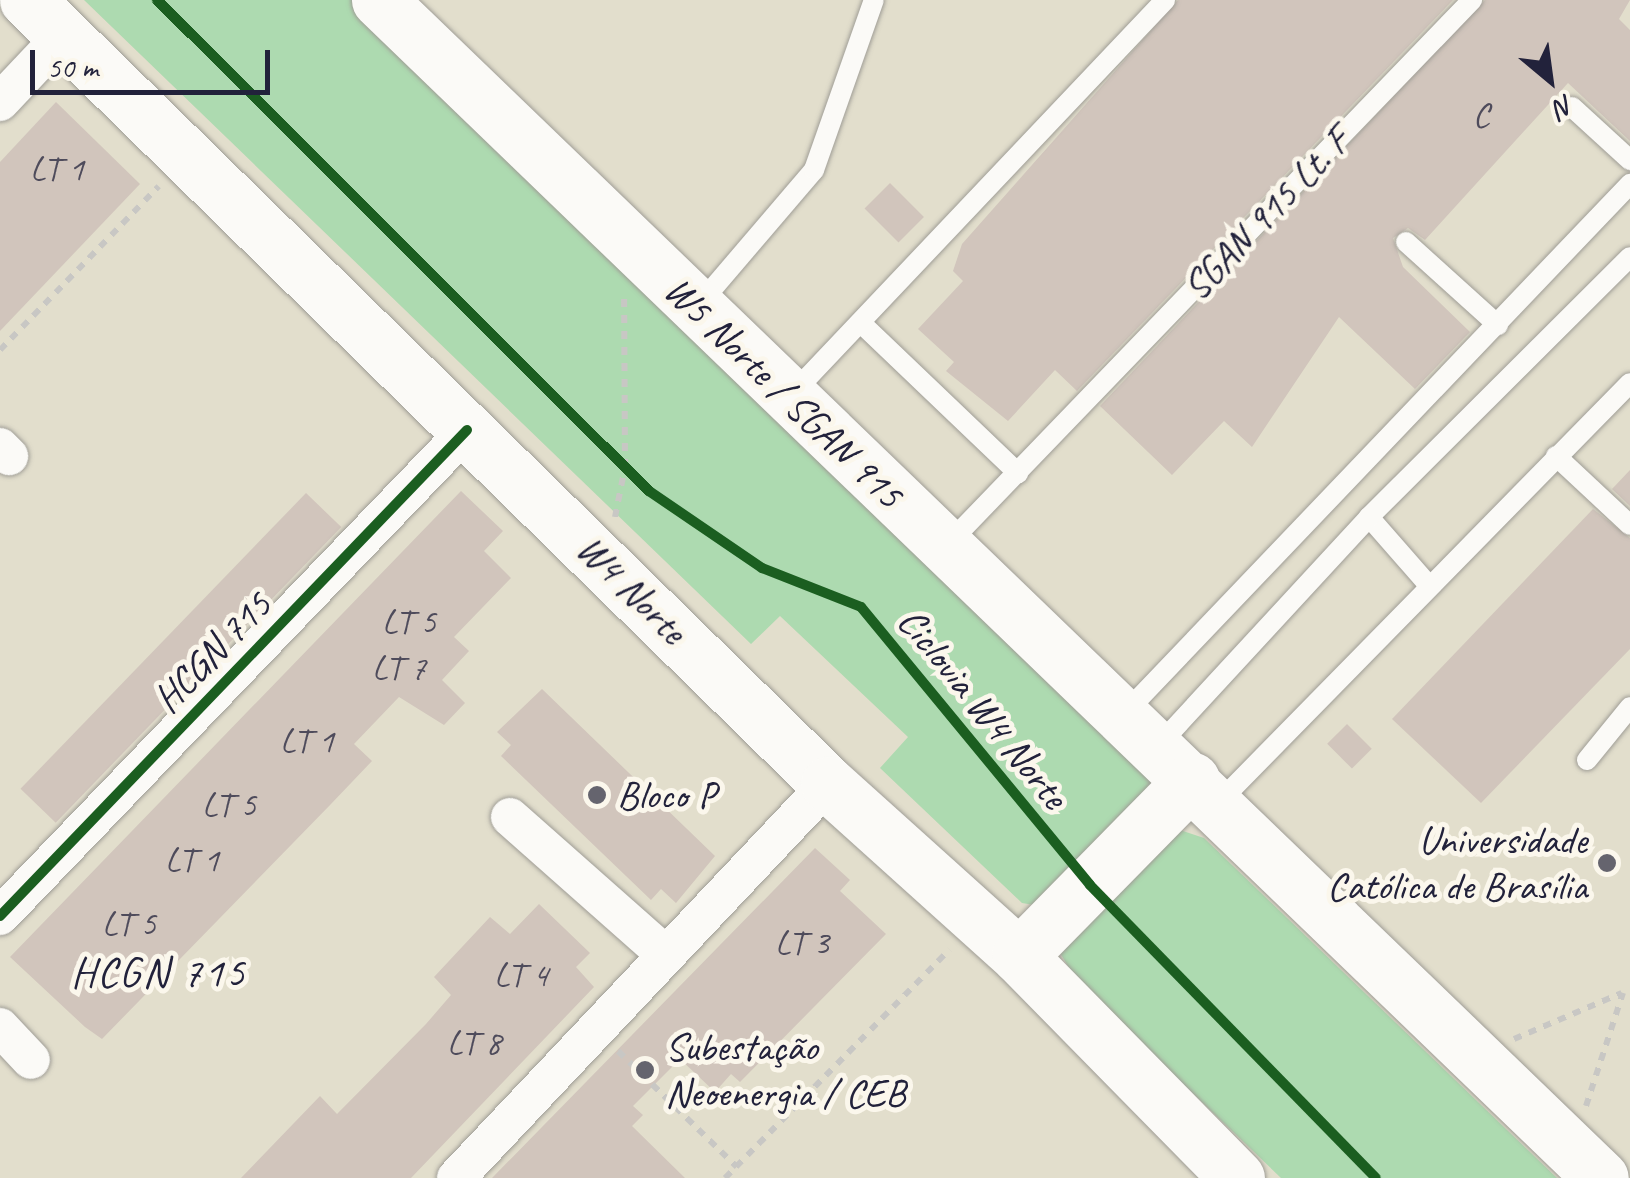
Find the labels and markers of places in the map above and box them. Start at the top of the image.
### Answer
place label: Bloco P [617,771,715,819]
marker: Bloco P [586,784,608,806]
place label: Universidade Católica de Brasília [1327,816,1587,910]
marker: Universidade Católica de Brasília [1596,852,1618,874]
place label: Subestação Neoenergia / CEB [665,1023,906,1117]
marker: Subestação Neoenergia / CEB [634,1059,656,1081]

